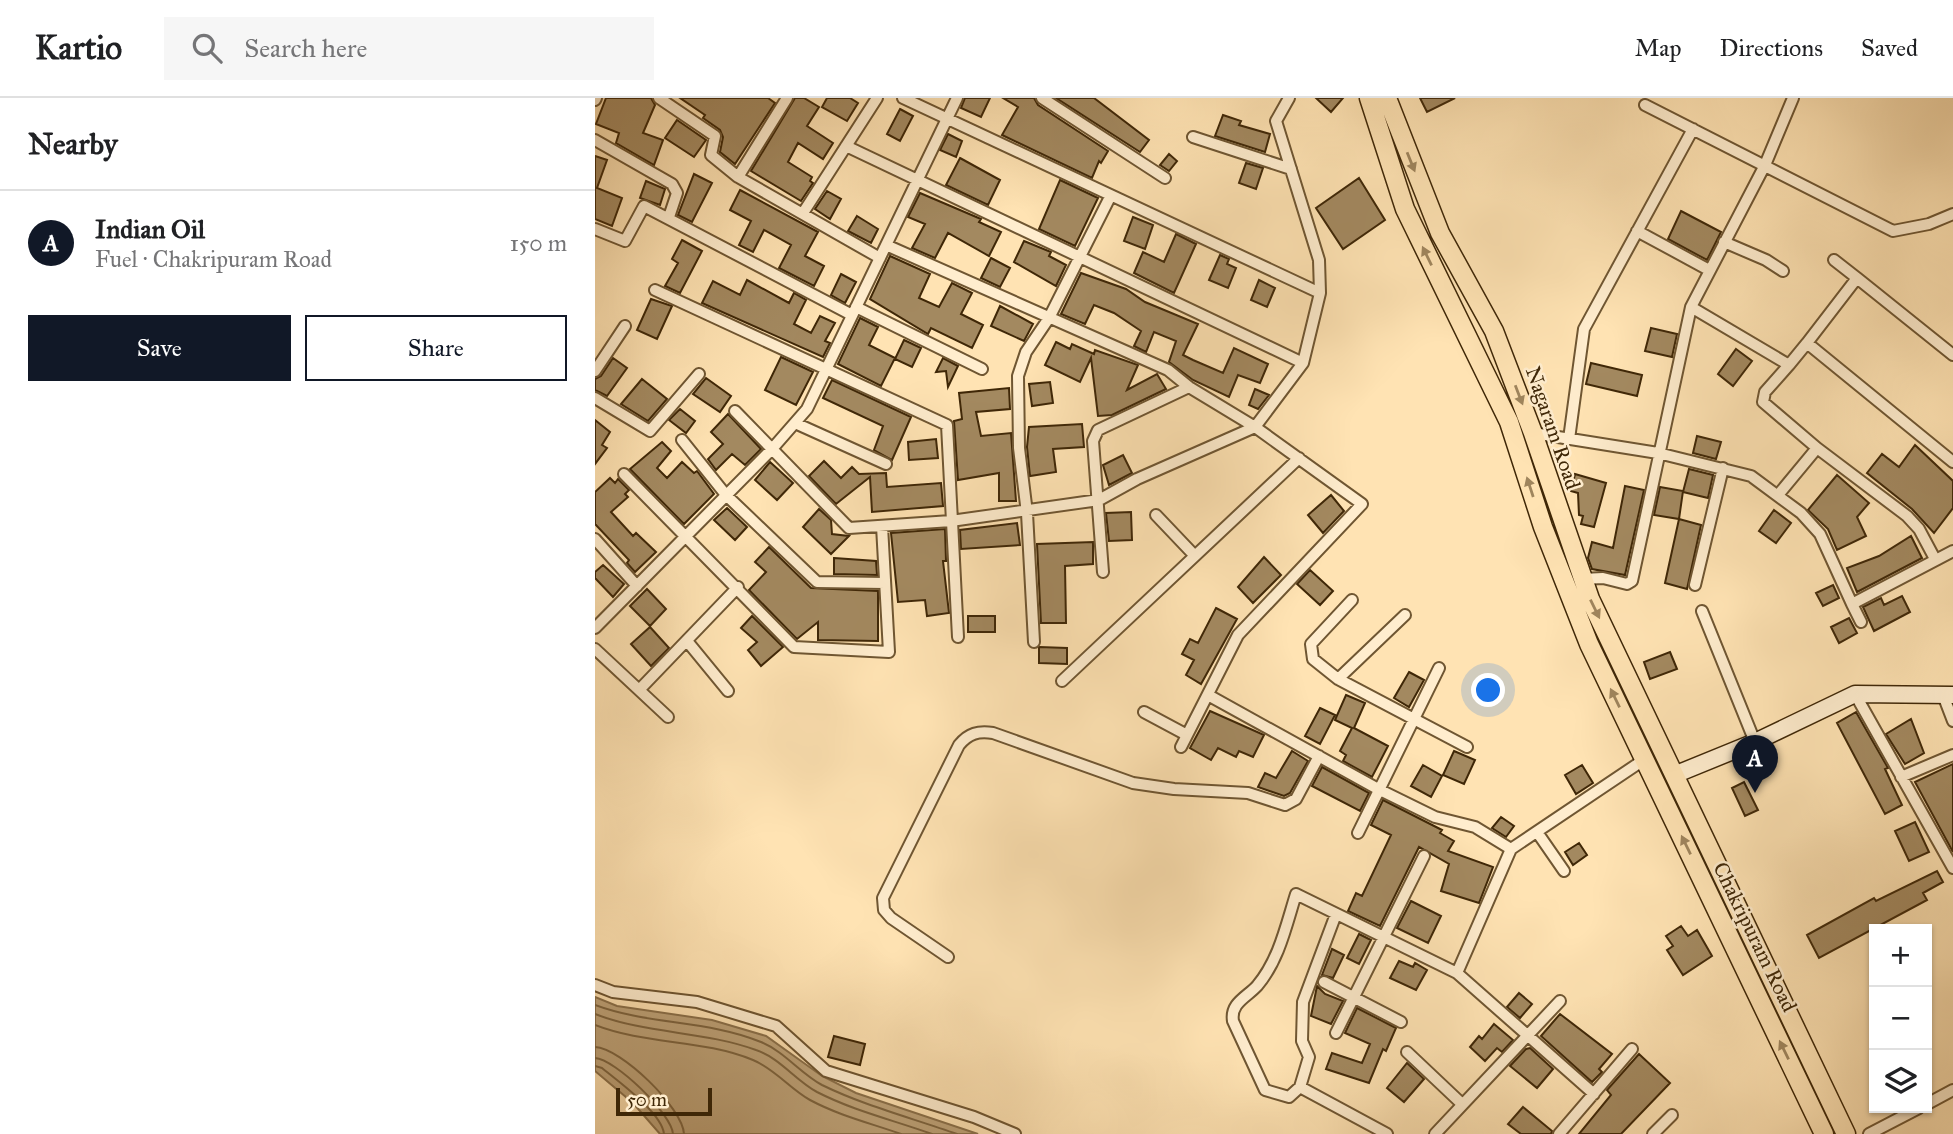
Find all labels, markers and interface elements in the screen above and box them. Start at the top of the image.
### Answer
search box [164,17,654,80]
text: Kartio [35,28,122,68]
icon: search [188,29,226,67]
text: Search here [244,32,367,64]
text: Map [1635,33,1682,63]
text: Directions [1720,33,1823,63]
text: Saved [1861,33,1918,63]
text: Nearby [28,126,118,162]
one-way arrow [1406,151,1417,172]
text: Indian Oil [95,213,205,245]
text: A [43,229,59,257]
text: 150 m [510,229,567,257]
text: Fuel · Chakripuram Road [95,245,332,273]
one-way arrow [1422,246,1433,266]
button: Save [28,315,291,381]
button: Share [305,315,567,381]
street label: Nagaram Road [1520,363,1586,493]
one-way arrow [1513,384,1524,405]
one-way arrow [1524,476,1534,497]
one-way arrow [1589,599,1600,619]
your location [1471,673,1505,707]
one-way arrow [1609,688,1621,708]
pin: A [1732,735,1778,793]
one-way arrow [1681,835,1692,855]
street label: Chakripuram Road [1707,858,1803,1017]
map controls [1869,924,1932,1113]
button: + [1869,924,1932,987]
button: − [1869,987,1932,1050]
one-way arrow [1779,1040,1790,1060]
button: layers [1869,1050,1932,1113]
scale bar [616,1085,712,1117]
text: 50 m [627,1088,667,1111]

